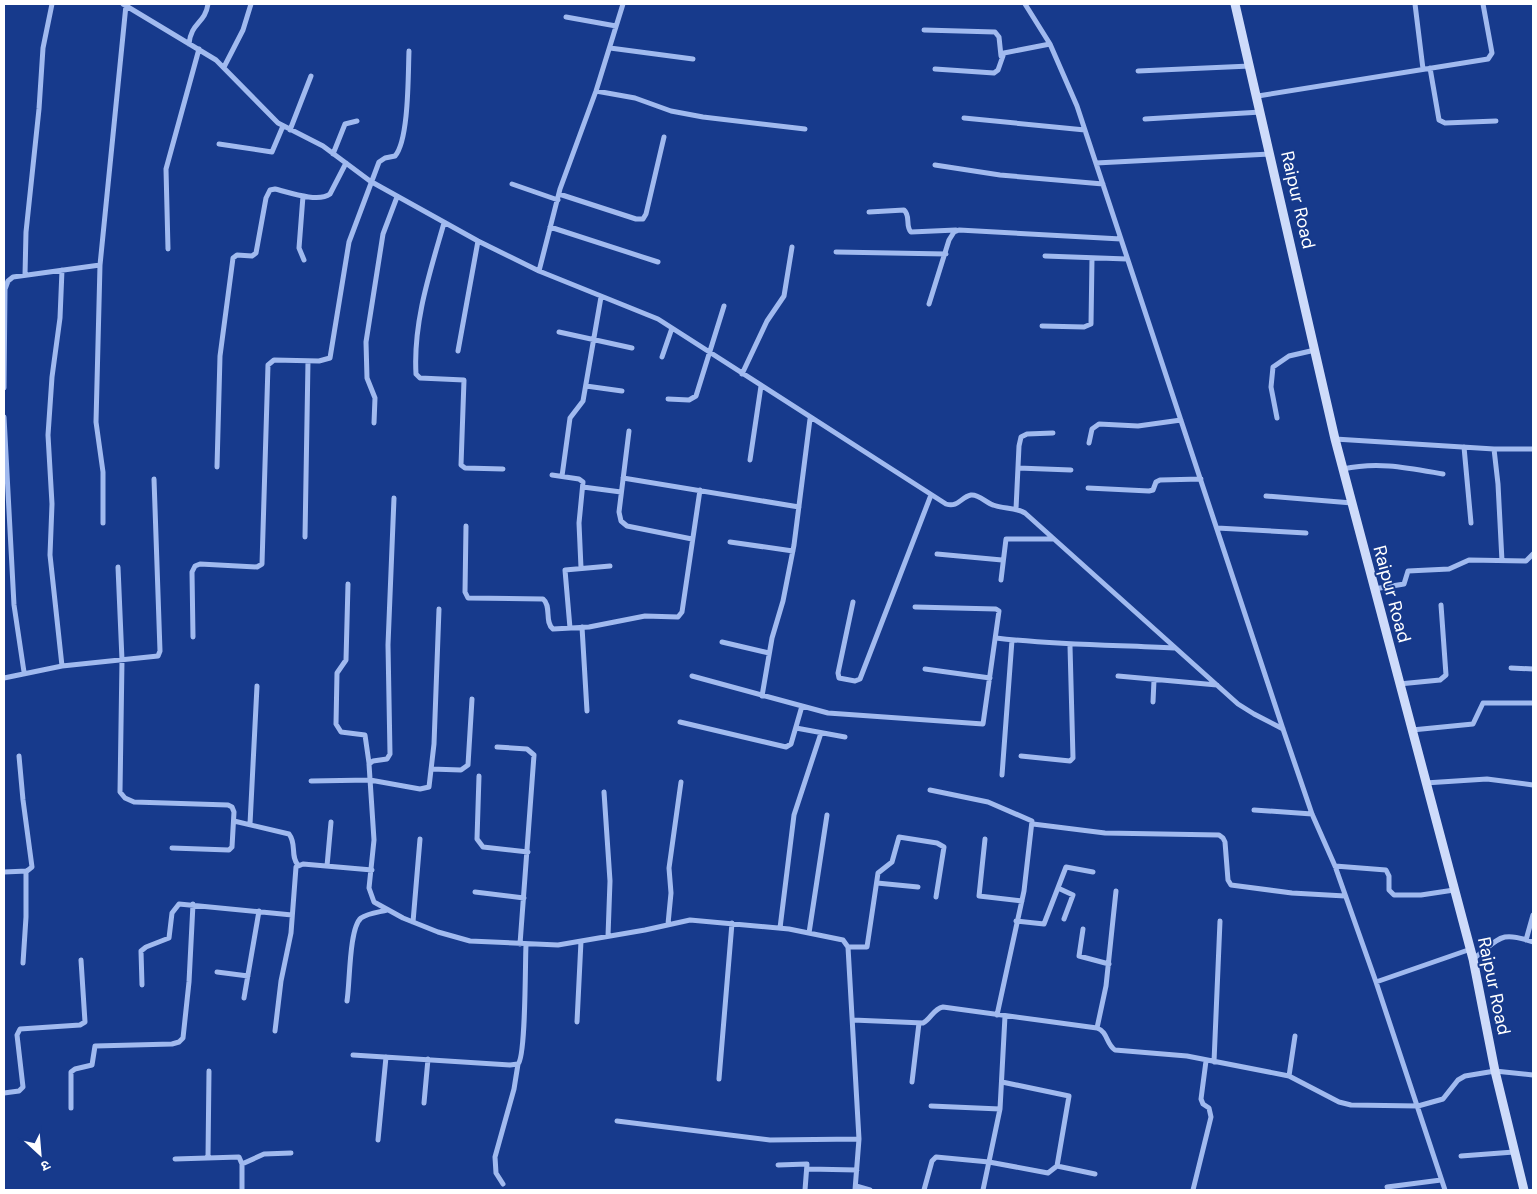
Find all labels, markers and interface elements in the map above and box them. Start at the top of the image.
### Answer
street label: Raipur Road [1275,149,1321,251]
street label: Raipur Road [1368,543,1416,645]
street label: Raipur Road [1472,935,1516,1037]
north arrow [15,1129,65,1179]
text: उ [37,1156,53,1176]

